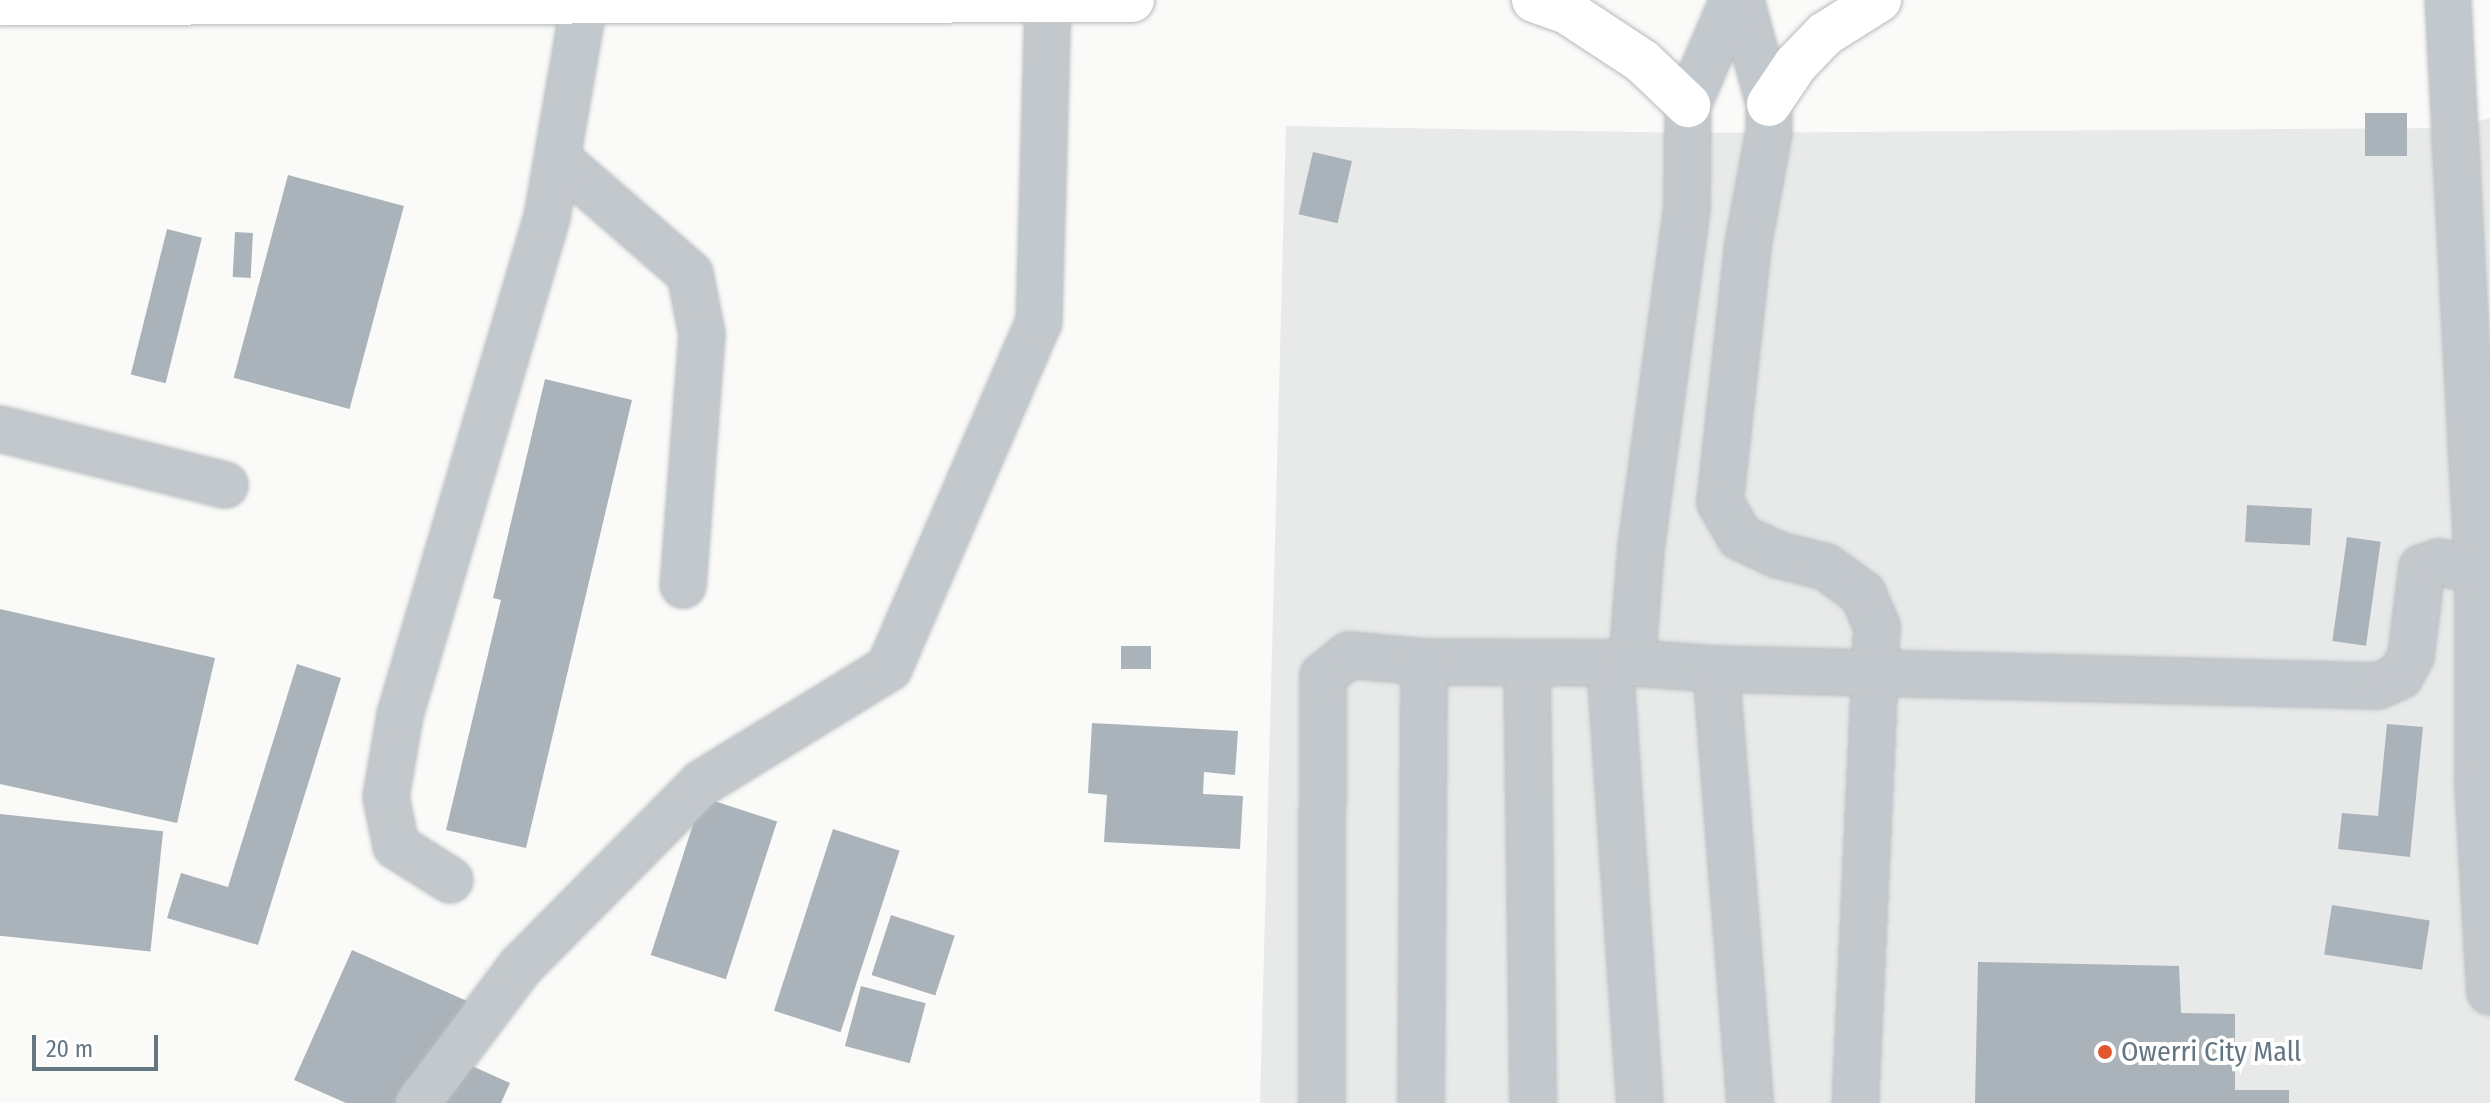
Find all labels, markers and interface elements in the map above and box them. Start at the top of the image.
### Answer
scale bar [36,1019,162,1069]
text: 20 m [46,1035,93,1063]
place label: Owerri City Mall [2121,1035,2301,1069]
marker: Owerri City Mall [2096,1043,2114,1061]

